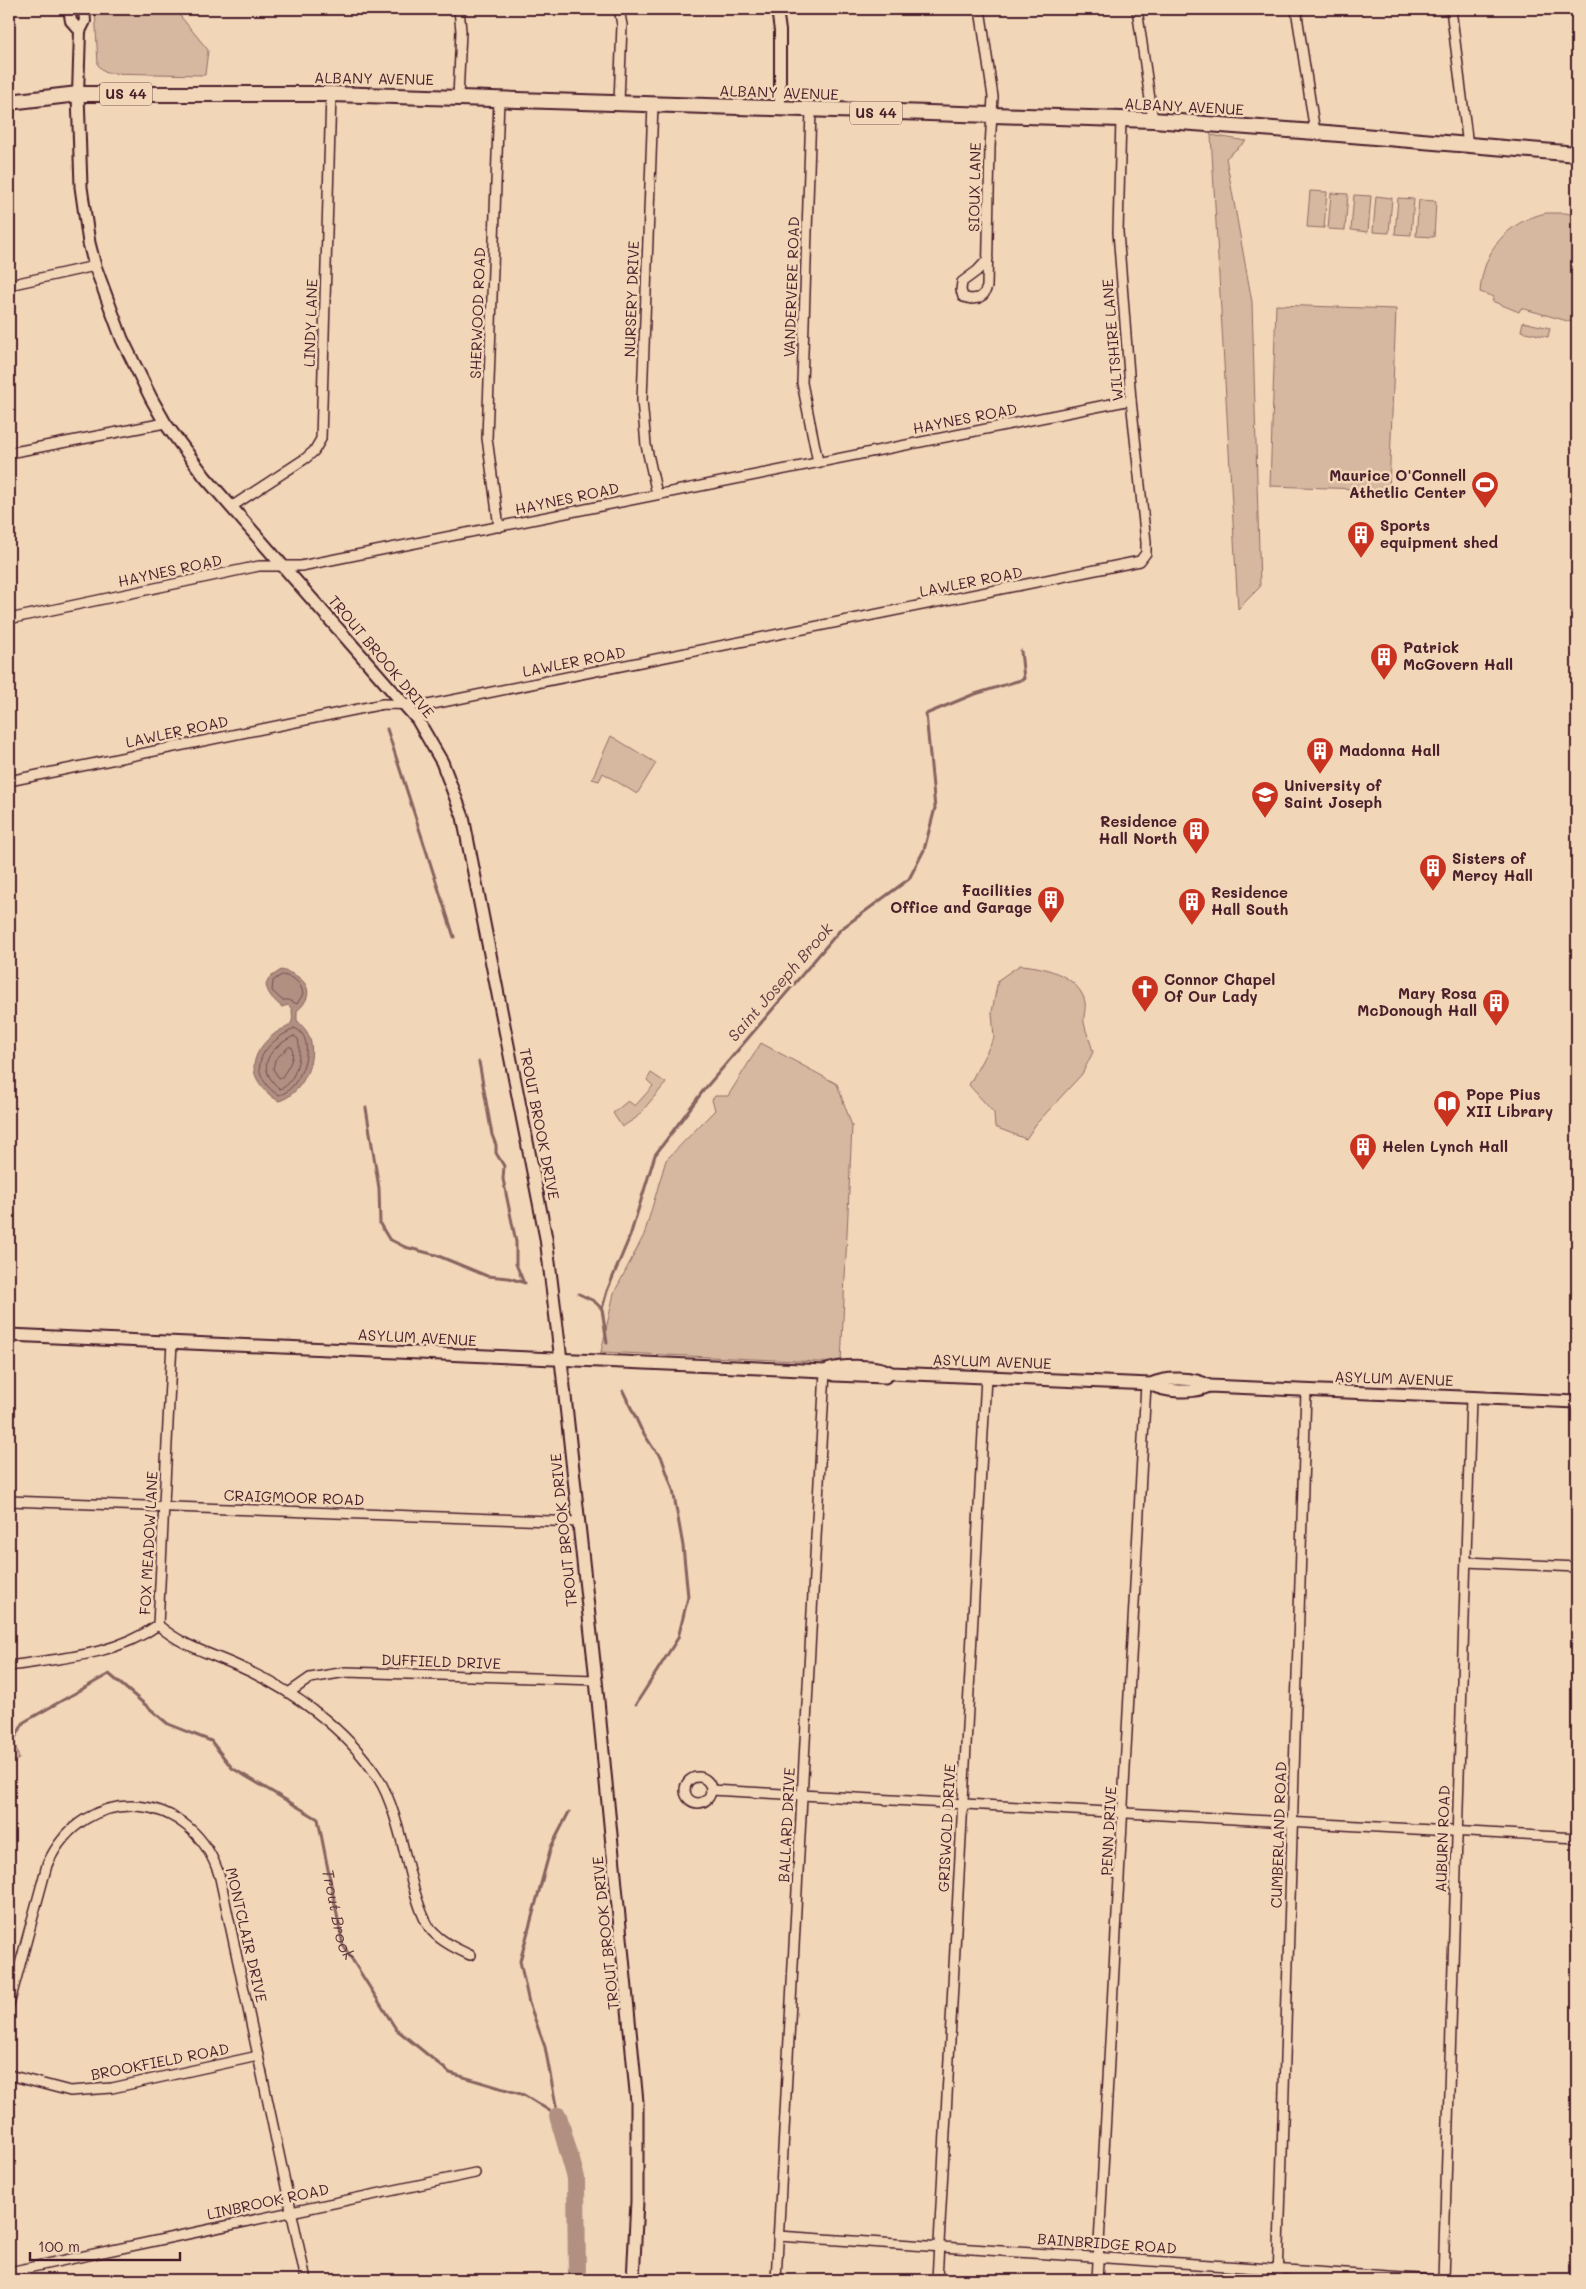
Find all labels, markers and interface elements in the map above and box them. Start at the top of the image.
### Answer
street label: ALBANY AVENUE [314,67,434,89]
street label: ALBANY AVENUE [719,80,840,104]
road number: US 44 [100,82,152,106]
street label: ALBANY AVENUE [1124,93,1245,119]
road number: US 44 [850,102,902,125]
street label: SIOUX LANE [963,142,985,232]
street label: VANDERVERE ROAD [779,216,803,358]
street label: NURSERY DRIVE [619,240,643,358]
street label: SHERWOOD ROAD [465,247,489,379]
street label: LINDY LANE [298,278,322,367]
street label: WILTSHIRE LANE [1097,278,1127,402]
street label: HAYNES ROAD [911,398,1019,438]
place label: Maurice O'Connell Athetlic Center [1329,465,1466,502]
sports icon: Maurice O'Connell Athetlic Center [1470,470,1500,509]
street label: HAYNES ROAD [513,477,621,519]
place label: Sports equipment shed [1380,515,1498,552]
building icon: Sports equipment shed [1346,520,1376,559]
street label: HAYNES ROAD [116,549,224,591]
street label: LAWLER ROAD [918,561,1024,601]
street label: TROUT BROOK DRIVE [325,591,439,722]
place label: Patrick McGovern Hall [1403,637,1513,674]
street label: LAWLER ROAD [521,641,627,681]
building icon: Patrick McGovern Hall [1369,642,1399,681]
street label: LAWLER ROAD [124,710,230,752]
building icon: Madonna Hall [1305,736,1335,775]
place label: Madonna Hall [1339,740,1440,760]
place label: University of Saint Joseph [1284,775,1382,812]
school or university icon: University of Saint Joseph [1250,780,1280,819]
place label: Residence Hall North [1099,811,1177,848]
building icon: Residence Hall North [1181,816,1211,855]
place label: Sisters of Mercy Hall [1452,848,1533,885]
building icon: Sisters of Mercy Hall [1418,853,1448,892]
place label: Facilities Office and Garage [890,880,1032,917]
place label: Residence Hall South [1211,882,1289,919]
building icon: Facilities Office and Garage [1036,885,1066,924]
building icon: Residence Hall South [1177,887,1207,926]
water label: Saint Joseph Brook [722,918,837,1045]
place label: Connor Chapel Of Our Lady [1164,969,1275,1006]
church icon: Connor Chapel Of Our Lady [1130,974,1160,1013]
place label: Mary Rosa McDonough Hall [1357,983,1477,1020]
building icon: Mary Rosa McDonough Hall [1481,988,1511,1027]
street label: TROUT BROOK DRIVE [515,1046,565,1202]
place label: Pope Pius XII Library [1466,1084,1553,1121]
library icon: Pope Pius XII Library [1432,1089,1462,1128]
building icon: Helen Lynch Hall [1348,1132,1378,1171]
place label: Helen Lynch Hall [1382,1136,1508,1156]
street label: ASYLUM AVENUE [357,1324,478,1350]
street label: ASYLUM AVENUE [932,1349,1052,1373]
street label: ASYLUM AVENUE [1334,1366,1454,1390]
street label: TROUT BROOK DRIVE [545,1452,581,1608]
street label: FOX MEADOW LANE [134,1470,162,1615]
street label: CRAIGMOOR ROAD [223,1485,365,1509]
street label: DUFFIELD DRIVE [381,1649,502,1673]
street label: CUMBERLAND ROAD [1265,1761,1291,1909]
street label: GRISWOLD DRIVE [933,1763,959,1893]
street label: BALLARD DRIVE [773,1766,799,1883]
street label: PENN DRIVE [1096,1785,1120,1876]
street label: AUBURN ROAD [1430,1785,1454,1893]
street label: TROUT BROOK DRIVE [587,1855,623,2011]
street label: MONTCLAIR DRIVE [222,1865,272,2005]
water label: Trout Brook [318,1867,361,1964]
street label: BROOKFIELD ROAD [89,2038,231,2084]
street label: LINBROOK ROAD [205,2178,331,2224]
street label: BAINBRIDGE ROAD [1037,2228,1178,2258]
scale bar [30,2229,180,2261]
text: 100 m [38,2236,80,2256]

